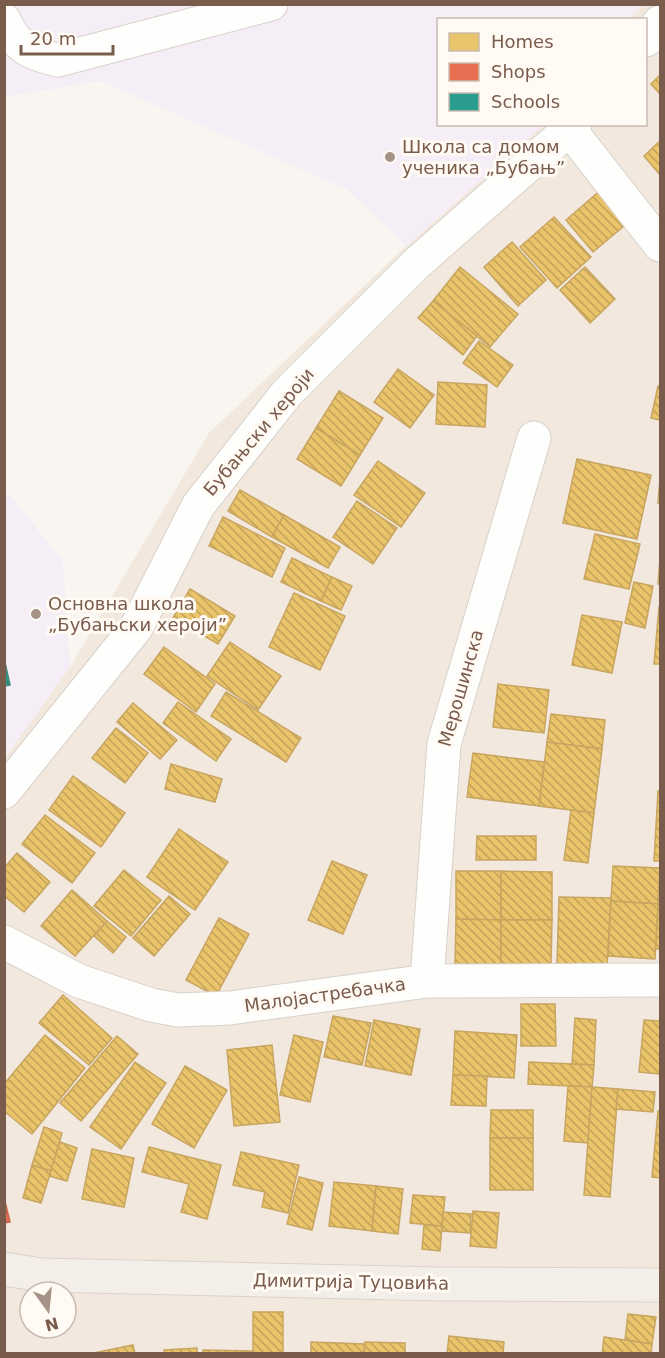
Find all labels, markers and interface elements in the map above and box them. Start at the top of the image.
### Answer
scale bar [21,18,112,56]
legend [437,18,647,126]
text: 20 m [30,28,76,49]
text: Homes [491,31,554,52]
text: Shops [491,61,546,82]
text: Schools [491,91,560,112]
place label: Школа са домом ученика „Бубањ” [402,136,565,178]
marker: Школа са домом ученика „Бубањ” [383,150,397,164]
street label: Бубањски хероји [199,364,318,500]
place label: Основна школа „Бубањски хероји” [48,593,227,635]
marker: Основна школа „Бубањски хероји” [29,607,43,621]
street label: Мерошинска [434,627,487,749]
street label: Малојастребачка [243,973,407,1016]
street label: Димитрија Туцовића [253,1269,449,1294]
north arrow [18,1280,78,1340]
text: N [43,1313,61,1335]

